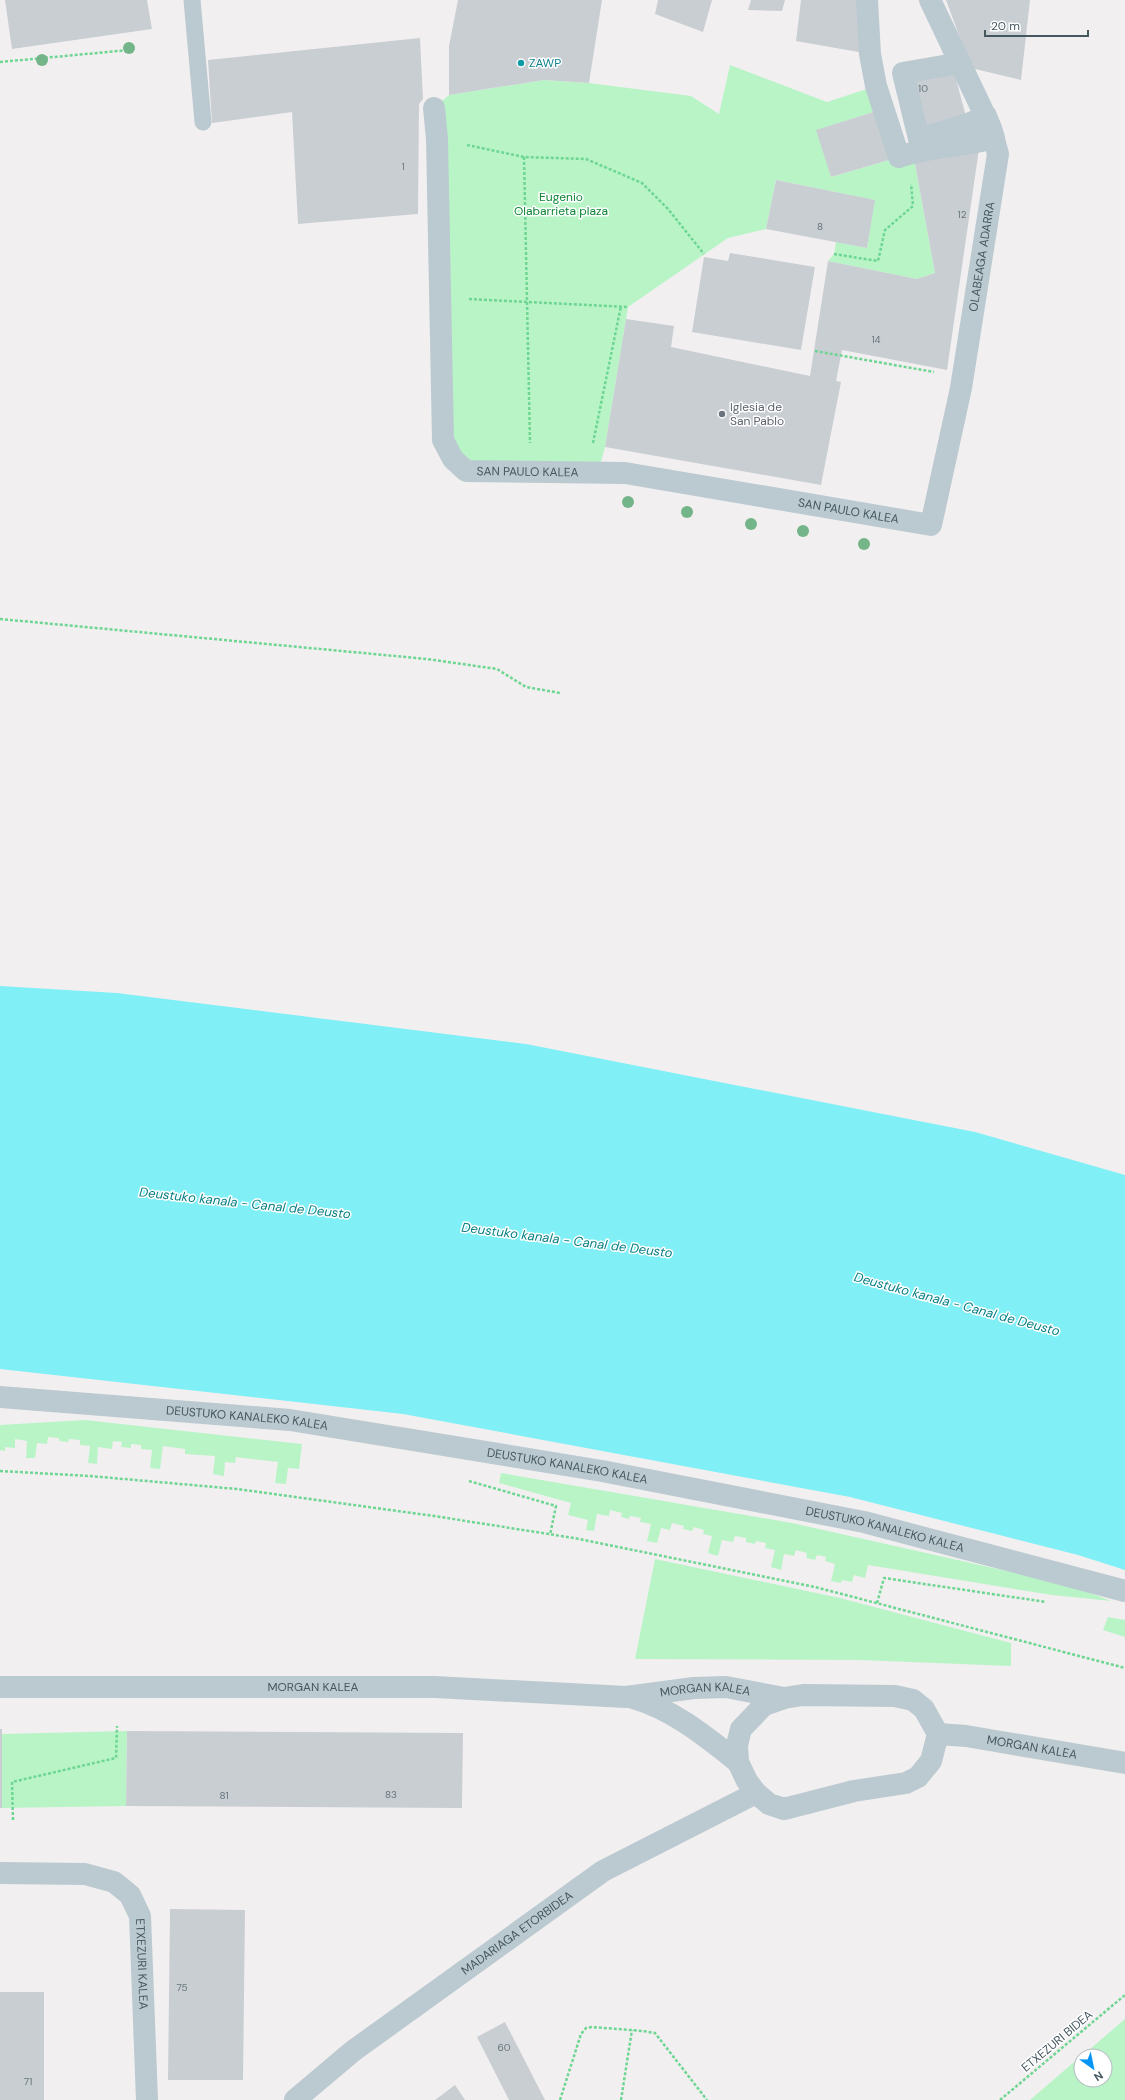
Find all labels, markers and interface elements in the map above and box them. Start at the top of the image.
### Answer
scale bar [985,12,1088,38]
text: 20 m [991,18,1020,34]
place label: ZAWP [529,55,561,71]
marker: ZAWP [516,58,526,68]
house number: 10 [918,82,928,95]
house number: 1 [401,160,405,173]
park label: Eugenio Olabarrieta plaza [514,189,608,219]
street label: OLABEAGA ADARRA [965,200,998,313]
house number: 12 [958,208,967,221]
house number: 8 [817,220,823,233]
house number: 14 [871,333,881,346]
place label: Iglesia de San Pablo [730,399,784,429]
marker: Iglesia de San Pablo [717,409,727,419]
street label: SAN PAULO KALEA [477,463,579,480]
street label: SAN PAULO KALEA [797,495,900,527]
water label: Deustuko kanala - Canal de Deusto [138,1183,352,1223]
water label: Deustuko kanala - Canal de Deusto [460,1219,674,1261]
water label: Deustuko kanala - Canal de Deusto [852,1268,1062,1340]
street label: DEUSTUKO KANALEKO KALEA [165,1402,329,1434]
street label: DEUSTUKO KANALEKO KALEA [486,1444,649,1488]
street label: DEUSTUKO KANALEKO KALEA [804,1503,966,1556]
street label: MORGAN KALEA [267,1679,359,1695]
street label: MORGAN KALEA [659,1679,752,1700]
street label: MORGAN KALEA [986,1732,1078,1763]
house number: 83 [385,1788,397,1801]
house number: 81 [220,1789,229,1802]
street label: MADARIAGA ETORBIDEA [458,1887,576,1979]
street label: ETXEZURI KALEA [132,1918,152,2010]
house number: 75 [176,1981,188,1994]
street label: ETXEZURI BIDEA [1018,2007,1096,2075]
house number: 60 [497,2041,511,2054]
north arrow [1073,2048,1113,2088]
text: N [1091,2068,1106,2084]
house number: 71 [24,2075,32,2088]

